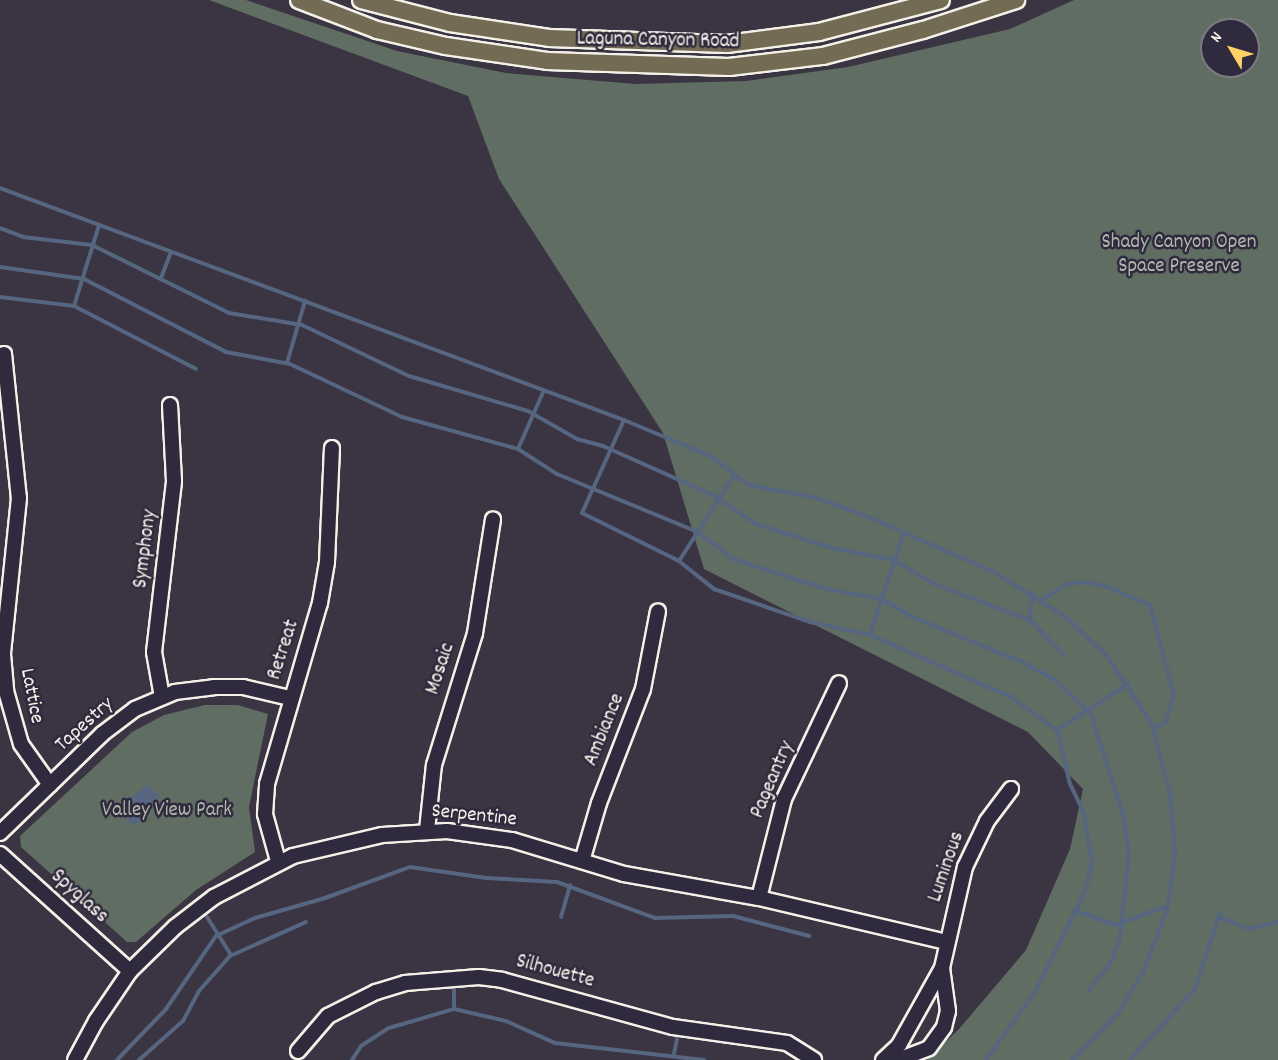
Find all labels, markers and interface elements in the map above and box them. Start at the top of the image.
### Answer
north arrow [1200,18,1260,78]
street label: Laguna Canyon Road [576,27,740,55]
text: N [1206,28,1228,48]
park label: Shady Canyon Open Space Preserve [1102,230,1256,280]
street label: Symphony [129,508,163,590]
street label: Retreat [262,617,306,683]
street label: Mosaic [421,640,461,698]
street label: Lattice [13,666,49,726]
street label: Ambiance [579,690,631,770]
street label: Tapestry [51,692,119,758]
street label: Pageantry [745,738,801,822]
park label: Valley View Park [102,798,232,824]
street label: Serpentine [430,799,518,833]
street label: Luminous [923,828,971,906]
street label: Spyglass [45,864,113,930]
street label: Silhouette [513,949,597,995]

